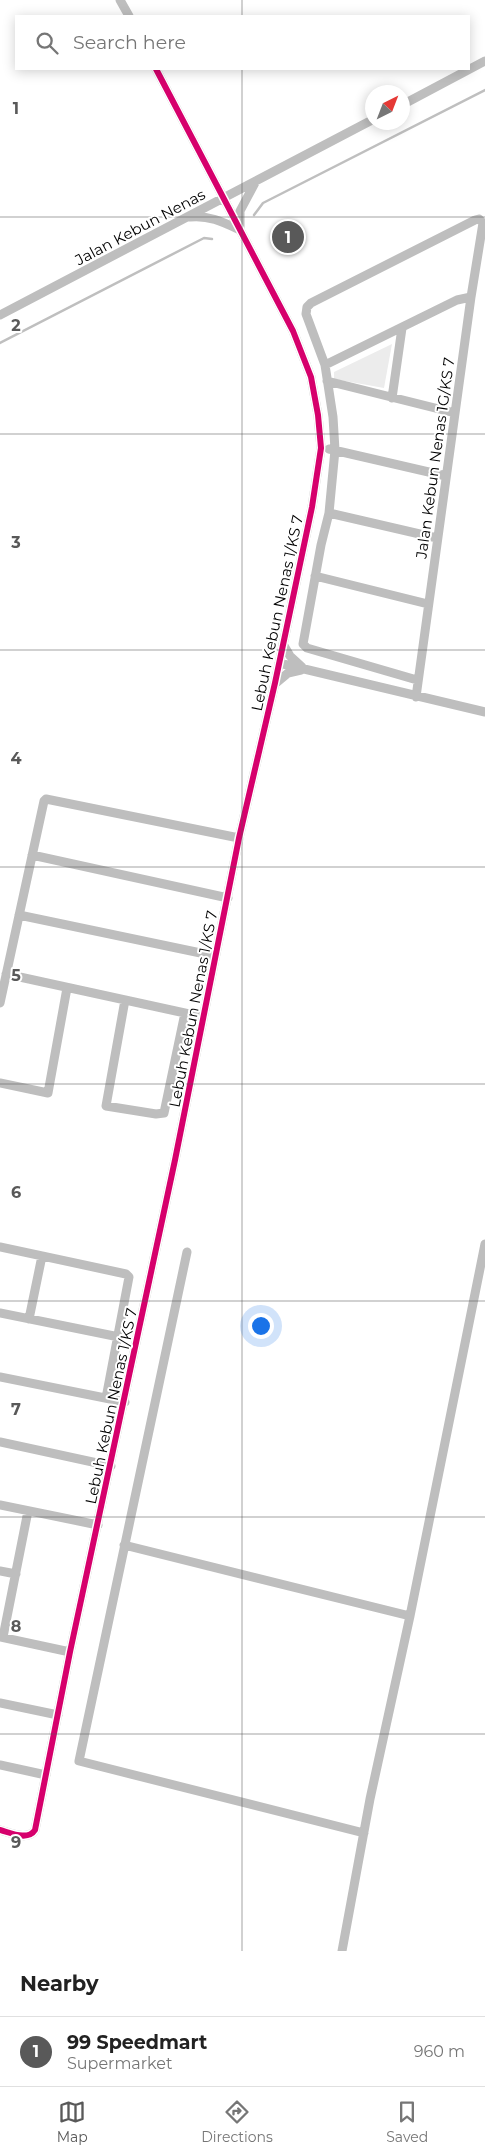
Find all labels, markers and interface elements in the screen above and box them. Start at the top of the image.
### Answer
search box [15,15,470,70]
icon: search [33,29,61,57]
text: Search here [73,31,186,54]
north arrow [365,85,410,130]
text: 1 [13,99,19,118]
street label: Jalan Kebun Nenas [71,185,208,270]
pin: 1 [272,218,304,256]
text: 2 [11,316,21,335]
street label: Jalan Kebun Nenas 1G/KS 7 [411,356,459,561]
street label: Lebuh Kebun Nenas 1/KS 7 [247,513,307,713]
text: 3 [10,533,21,552]
text: 4 [10,749,22,768]
street label: Lebuh Kebun Nenas 1/KS 7 [165,909,221,1109]
text: 5 [11,966,21,985]
text: 6 [11,1183,21,1202]
street label: Lebuh Kebun Nenas 1/KS 7 [81,1306,141,1506]
your location [248,1313,274,1339]
text: 7 [11,1400,21,1419]
text: 8 [11,1617,21,1636]
text: 9 [11,1833,21,1852]
text: Nearby [20,1971,99,1996]
text: 99 Speedmart [67,2031,207,2054]
text: 1 [33,2042,39,2061]
text: 960 m [414,2042,465,2061]
text: Supermarket [67,2054,173,2073]
tab: Map [57,2098,88,2146]
tab: Directions [201,2098,273,2146]
tab: Saved [386,2098,428,2146]

